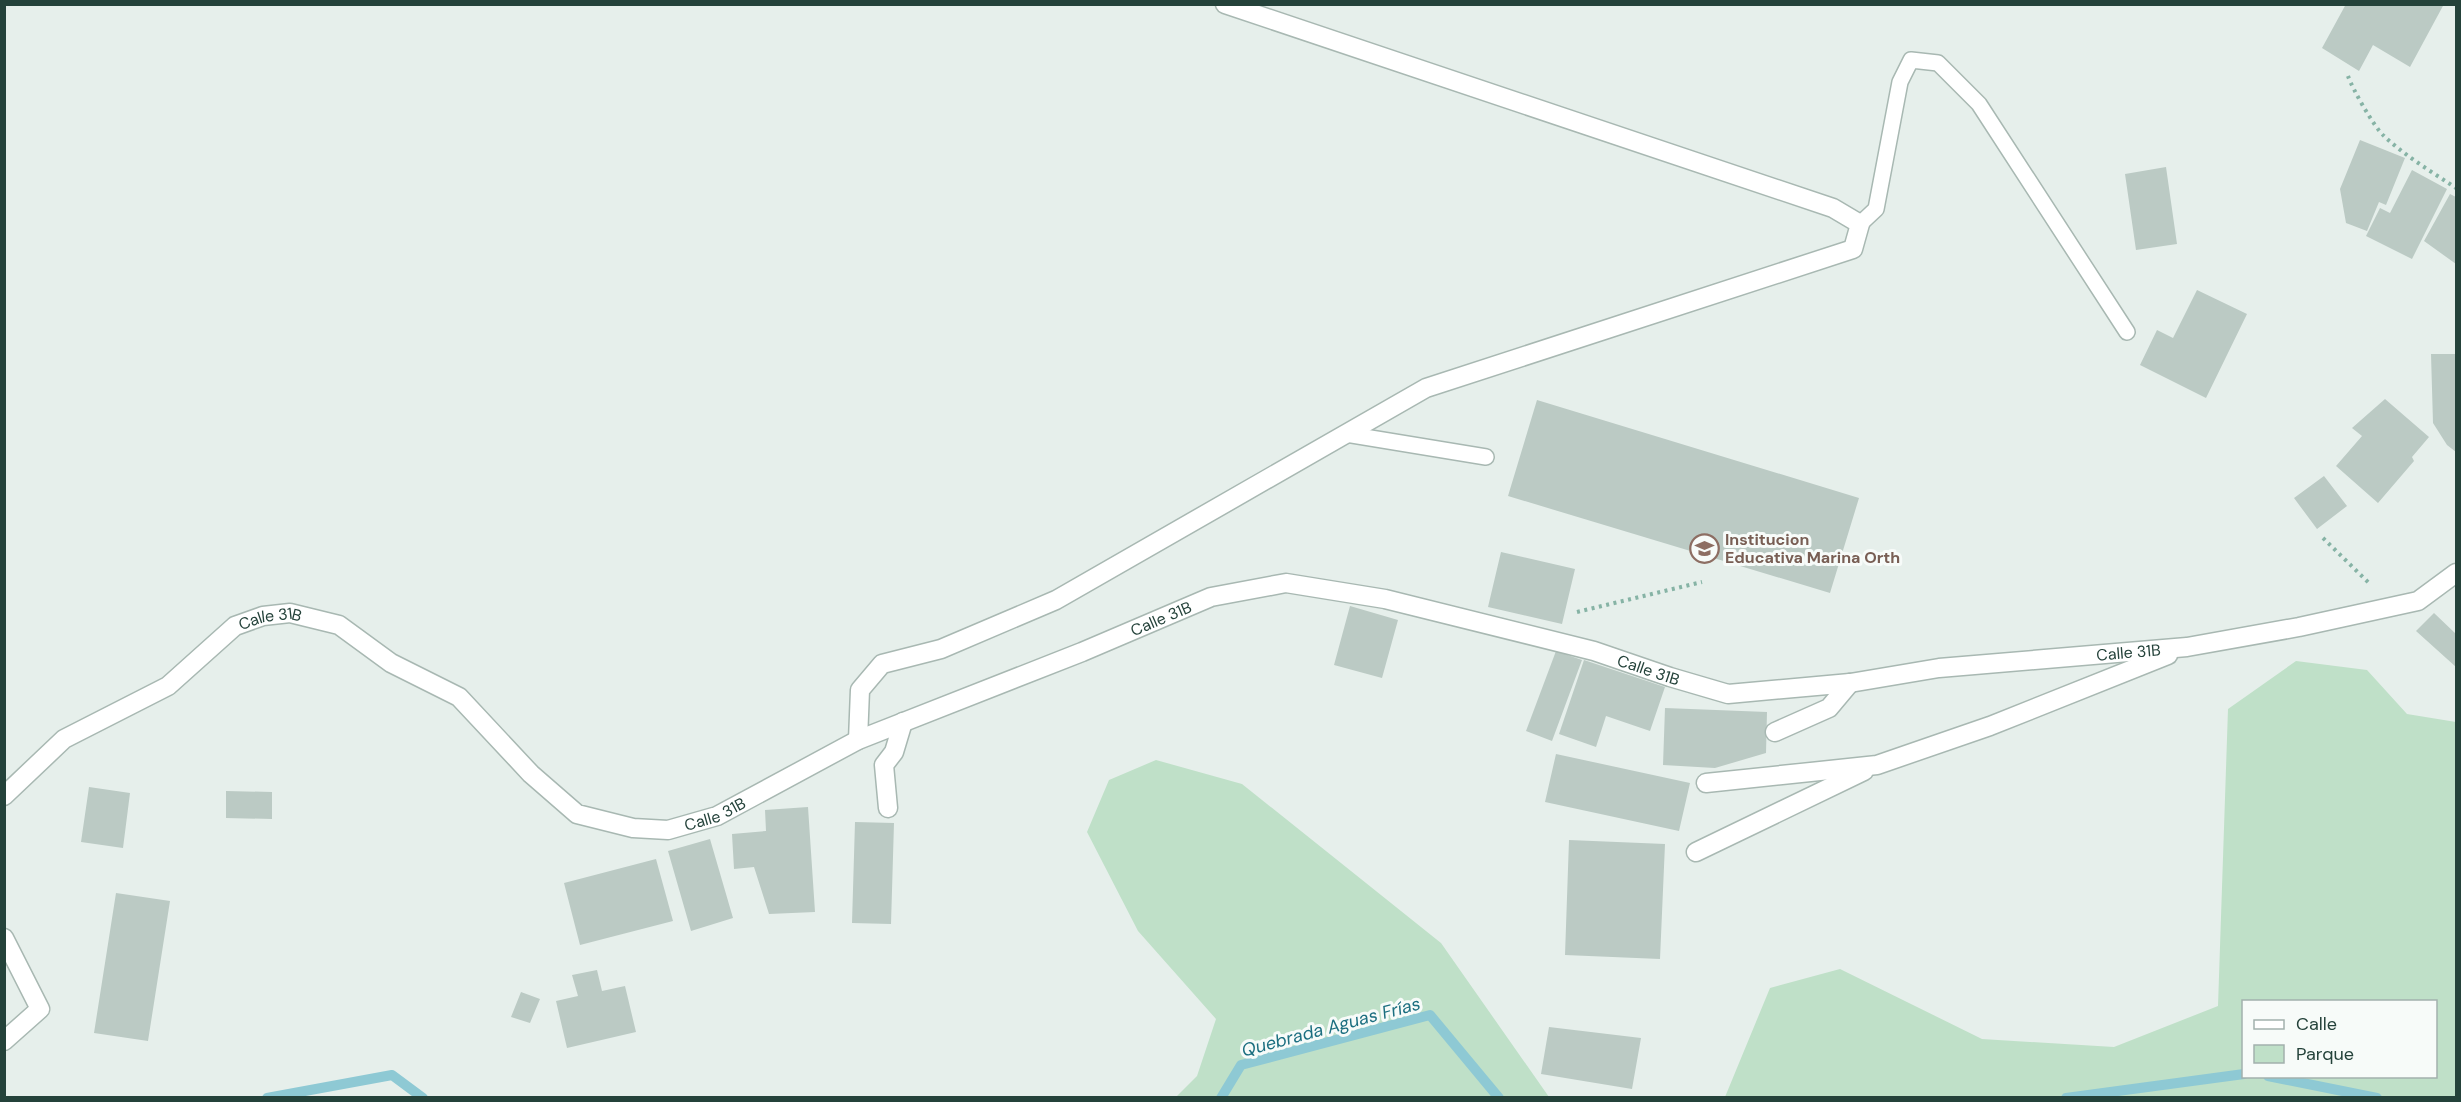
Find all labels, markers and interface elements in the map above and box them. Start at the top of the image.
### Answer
place label: Institucion Educativa Marina Orth [1725,529,1900,568]
school or university icon: Institucion Educativa Marina Orth [1688,532,1720,564]
street label: Calle 31B [1127,596,1195,641]
street label: Calle 31B [236,602,304,634]
street label: Calle 31B [2095,639,2162,665]
street label: Calle 31B [1615,649,1682,690]
street label: Calle 31B [682,792,749,835]
water label: Quebrada Aguas Frías [1239,992,1423,1062]
legend [2242,1000,2437,1078]
text: Calle [2296,1012,2337,1036]
text: Parque [2296,1042,2354,1066]

